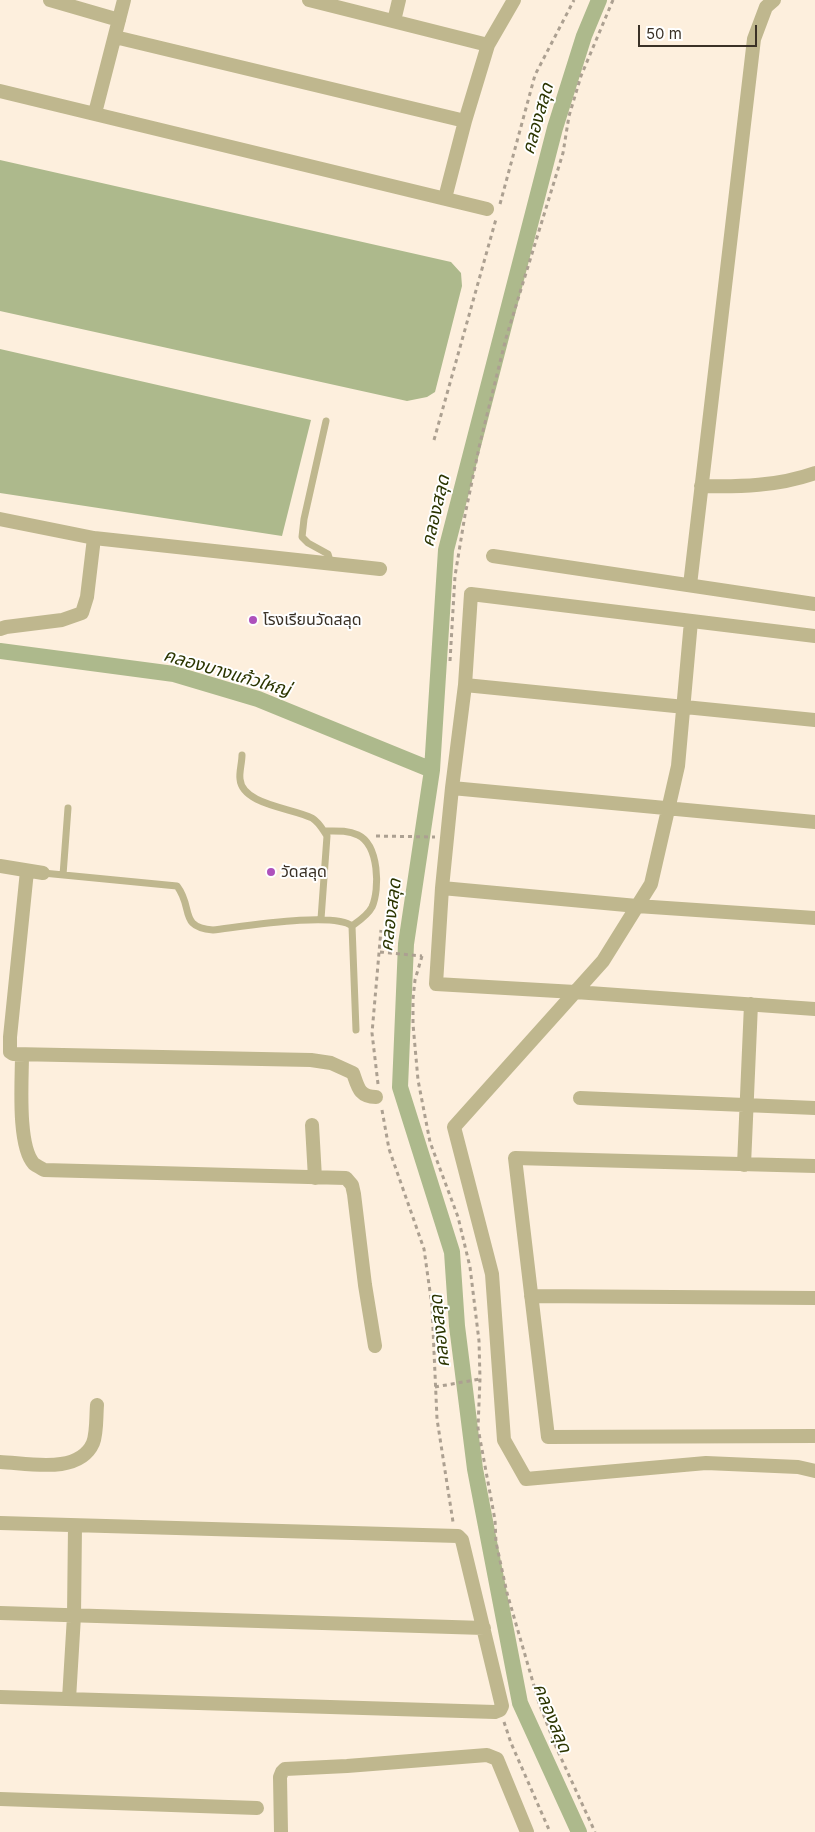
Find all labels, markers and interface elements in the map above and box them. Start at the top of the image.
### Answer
scale bar [640,15,759,47]
text: 50 m [646,24,682,43]
water label: คลองสลุด [518,81,558,157]
water label: คลองสลุด [417,473,455,549]
place label: โรงเรียนวัดสลุด [263,610,362,630]
marker: โรงเรียนวัดสลุด [247,614,259,626]
water label: คลองบางแก้วใหญ่ [161,645,293,701]
place label: วัดสลุด [281,862,327,882]
marker: วัดสลุด [265,866,277,878]
water label: คลองสลุด [376,877,406,953]
water label: คลองสลุด [425,1294,455,1368]
water label: คลองสลุด [528,1680,576,1756]

